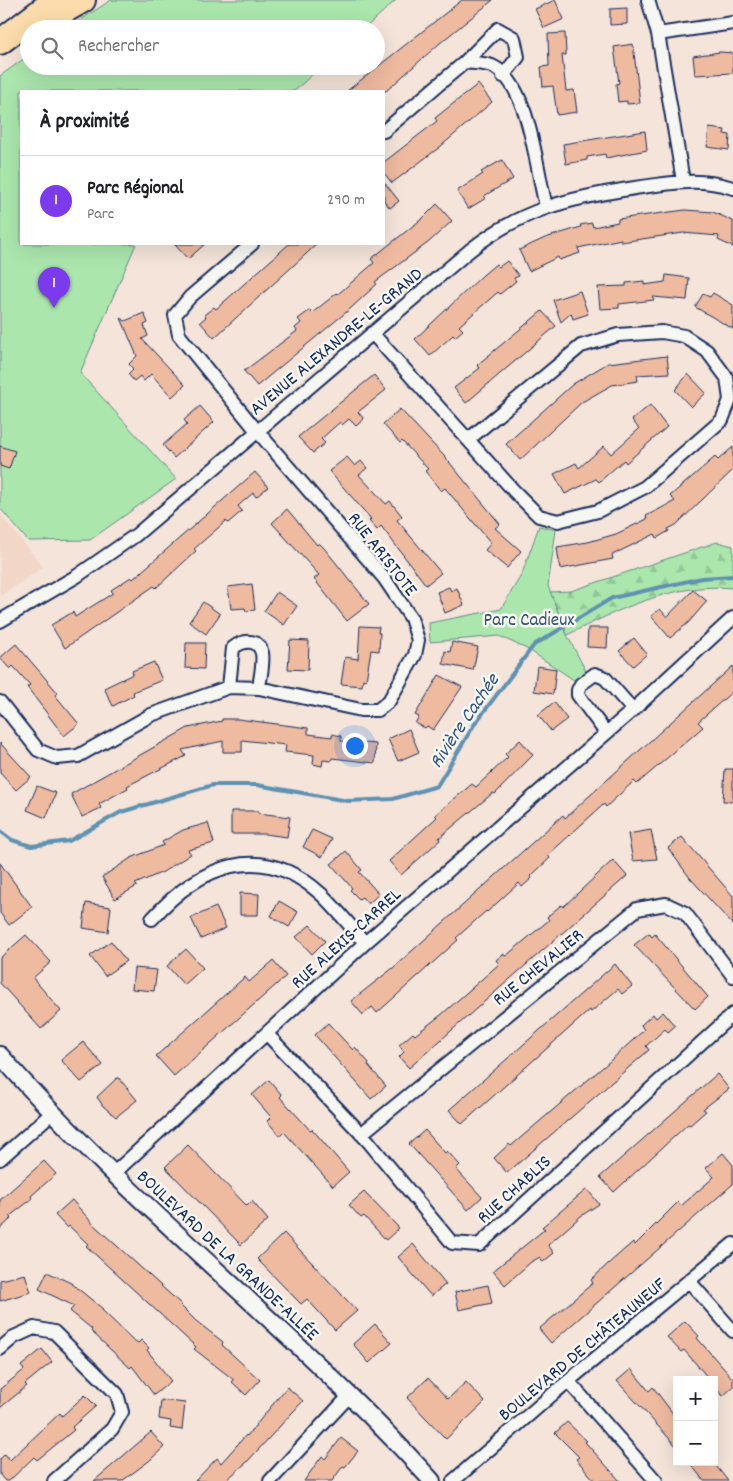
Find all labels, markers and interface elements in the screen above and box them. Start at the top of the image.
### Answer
search box [20,20,385,75]
icon: search [38,34,66,62]
text: Rechercher [78,34,159,61]
text: À proximité [40,108,129,138]
text: Parc Régional [87,176,183,203]
text: 1 [54,189,58,212]
text: 290 m [327,189,365,212]
text: Parc [87,203,114,226]
street label: AVENUE ALEXANDRE-LE-GRAND [245,262,430,423]
pin: 1 [38,267,70,308]
street label: RUE ARISTOTE [340,507,423,603]
park label: Parc Cadieux [484,608,574,635]
water label: Rivière Cachée [423,668,508,775]
your location [342,733,368,759]
street label: RUE ALEXIS-CARREL [286,882,409,997]
street label: RUE CHEVALIER [488,924,591,1014]
street label: RUE CHABLIS [472,1150,559,1231]
street label: BOULEVARD DE LA GRANDE-ALLÉE [130,1165,324,1349]
street label: BOULEVARD DE CHÂTEAUNEUF [494,1272,673,1429]
map controls [673,1376,718,1466]
button: + [673,1376,718,1421]
button: − [673,1421,718,1466]

